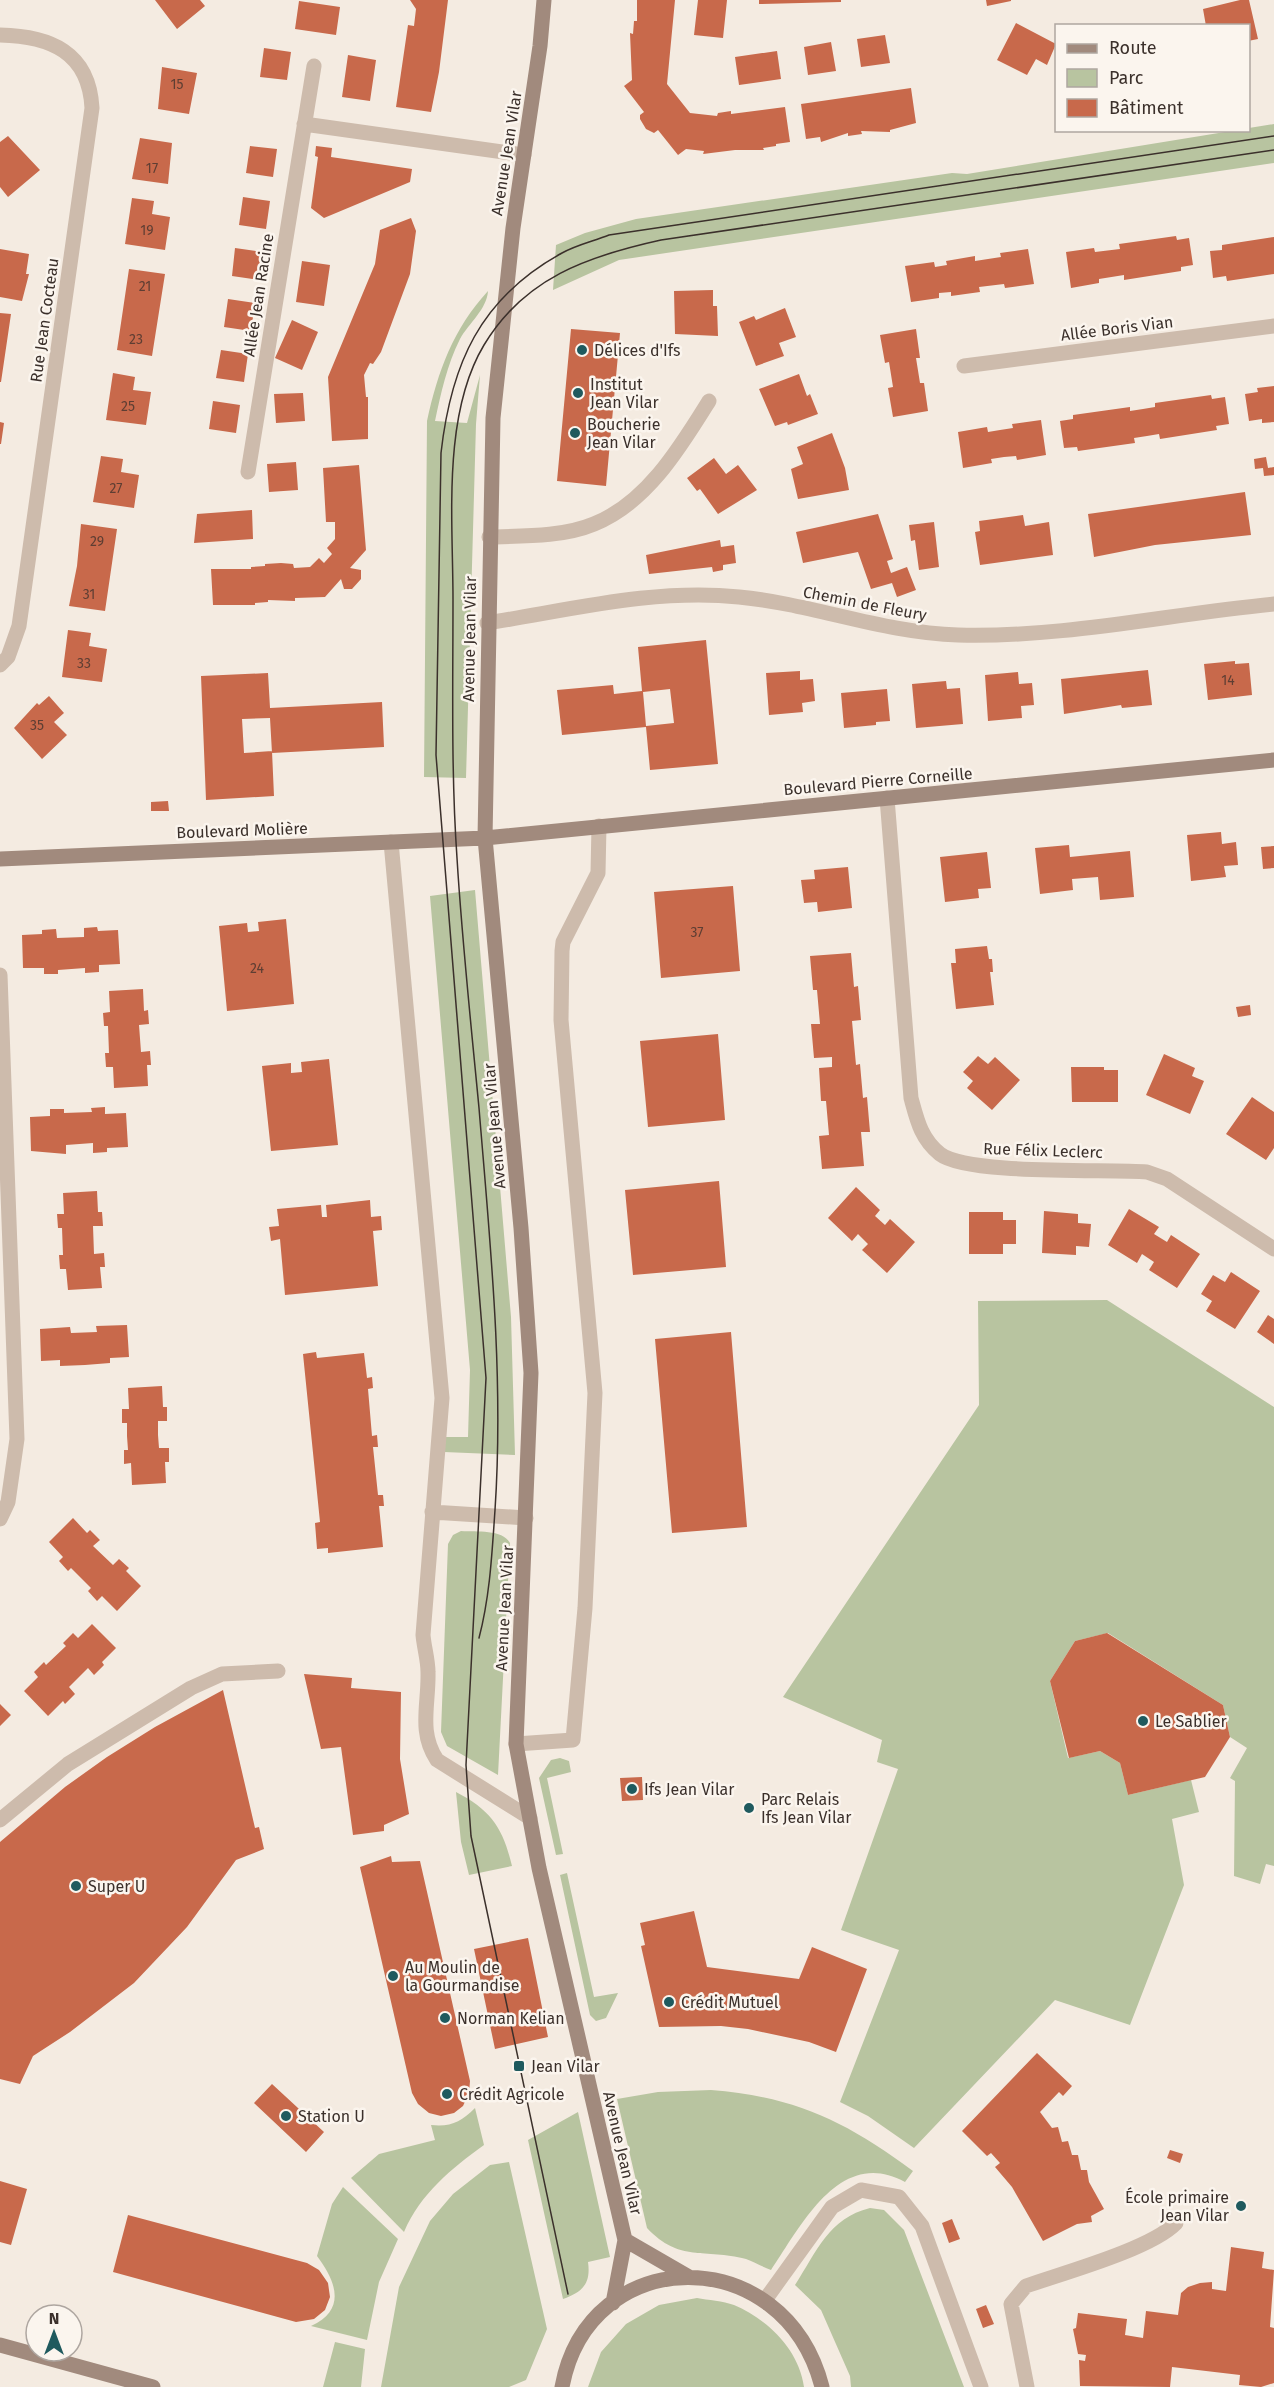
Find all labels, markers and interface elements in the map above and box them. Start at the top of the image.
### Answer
legend [1055,24,1250,132]
text: Route [1109,37,1157,59]
text: Parc [1109,67,1144,89]
house number: 15 [170,76,184,93]
street label: Avenue Jean Vilar [487,89,526,217]
text: Bâtiment [1109,97,1184,119]
house number: 17 [146,160,158,177]
house number: 19 [140,222,154,239]
street label: Allée Jean Racine [239,232,278,358]
street label: Rue Jean Cocteau [26,257,63,384]
house number: 21 [139,278,151,295]
street label: Allée Boris Vian [1060,312,1174,345]
house number: 23 [129,331,143,348]
place label: Délices d'Ifs [594,341,681,360]
marker: Délices d'Ifs [575,343,589,357]
place label: Institut Jean Vilar [590,375,659,412]
marker: Institut Jean Vilar [571,386,585,400]
house number: 25 [121,398,135,415]
place label: Boucherie Jean Vilar [587,415,661,452]
marker: Boucherie Jean Vilar [568,426,582,440]
house number: 27 [109,480,123,497]
house number: 29 [90,533,104,550]
street label: Avenue Jean Vilar [459,575,480,702]
street label: Chemin de Fleury [801,582,929,625]
house number: 31 [83,586,95,603]
house number: 33 [77,655,91,672]
house number: 14 [1221,672,1235,689]
house number: 35 [30,717,44,734]
street label: Boulevard Pierre Corneille [783,764,973,799]
street label: Boulevard Molière [176,819,308,842]
house number: 37 [690,924,704,941]
house number: 24 [250,960,265,977]
street label: Avenue Jean Vilar [479,1062,509,1190]
street label: Rue Félix Leclerc [983,1139,1104,1162]
street label: Avenue Jean Vilar [492,1544,517,1671]
place label: Le Sablier [1155,1712,1227,1731]
marker: Le Sablier [1136,1714,1150,1728]
place label: Ifs Jean Vilar [644,1780,735,1799]
marker: Ifs Jean Vilar [625,1782,639,1796]
place label: Parc Relais Ifs Jean Vilar [761,1790,852,1827]
marker: Parc Relais Ifs Jean Vilar [742,1801,756,1815]
place label: Super U [88,1877,145,1896]
marker: Super U [69,1879,83,1893]
place label: Au Moulin de la Gourmandise [405,1958,520,1995]
marker: Au Moulin de la Gourmandise [386,1969,400,1983]
place label: Crédit Mutuel [681,1993,779,2012]
marker: Crédit Mutuel [662,1995,676,2009]
place label: Norman Kelian [457,2009,565,2028]
marker: Norman Kelian [438,2011,452,2025]
place label: Jean Vilar [531,2057,600,2076]
marker: Jean Vilar [512,2059,526,2073]
place label: Crédit Agricole [459,2085,564,2104]
marker: Crédit Agricole [440,2087,454,2101]
street label: Avenue Jean Vilar [599,2090,646,2217]
place label: Station U [298,2107,365,2126]
marker: Station U [279,2109,293,2123]
place label: École primaire Jean Vilar [1125,2187,1230,2225]
marker: École primaire Jean Vilar [1234,2199,1248,2213]
north arrow [24,2303,84,2363]
text: N [49,2309,59,2328]

